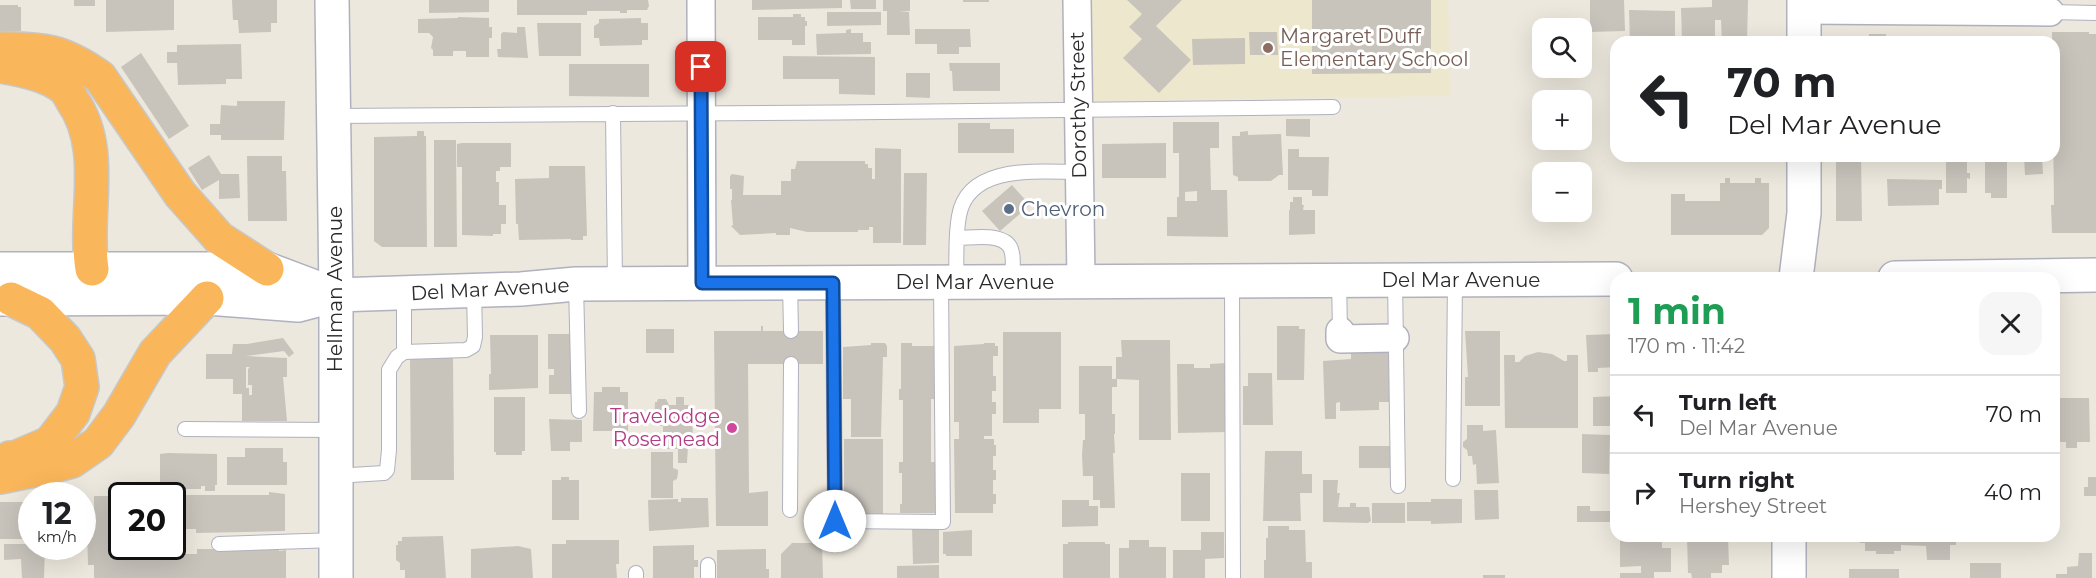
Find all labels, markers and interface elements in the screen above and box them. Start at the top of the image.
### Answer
map controls [1532,18,1592,222]
button: search [1532,18,1592,78]
place label: Margaret Duff Elementary School [1280,24,1469,71]
street label: Dorothy Street [1065,31,1091,179]
pin [675,41,726,92]
marker: Margaret Duff Elementary School [1261,41,1275,55]
icon: arrive [684,50,717,83]
text: 70 m [1727,56,1837,108]
icon: left [1628,60,1706,138]
button: + [1532,90,1592,150]
text: Del Mar Avenue [1727,108,1941,141]
button: − [1532,162,1592,222]
place label: Chevron [1021,197,1105,221]
marker: Chevron [1002,202,1016,216]
street label: Hellman Avenue [323,206,347,372]
street label: Del Mar Avenue [1382,268,1540,292]
street label: Del Mar Avenue [896,270,1054,294]
street label: Del Mar Avenue [410,273,570,305]
text: 1 min [1628,289,1726,333]
button: close [1979,292,2042,355]
text: 170 m · 11:42 [1628,334,1745,358]
text: Turn left [1679,389,1777,416]
icon: left [1628,398,1661,431]
text: 70 m [1986,401,2042,428]
place label: Travelodge Rosemead [610,404,720,451]
text: Del Mar Avenue [1679,416,1838,440]
marker: Travelodge Rosemead [725,421,739,435]
text: Turn right [1679,467,1794,494]
icon: right [1628,476,1661,509]
text: 40 m [1984,479,2042,506]
speed limit sign: 20 [108,482,186,560]
position arrow [803,489,867,553]
text: Hershey Street [1679,494,1827,518]
text: 12 [42,495,72,532]
text: km/h [37,527,77,546]

